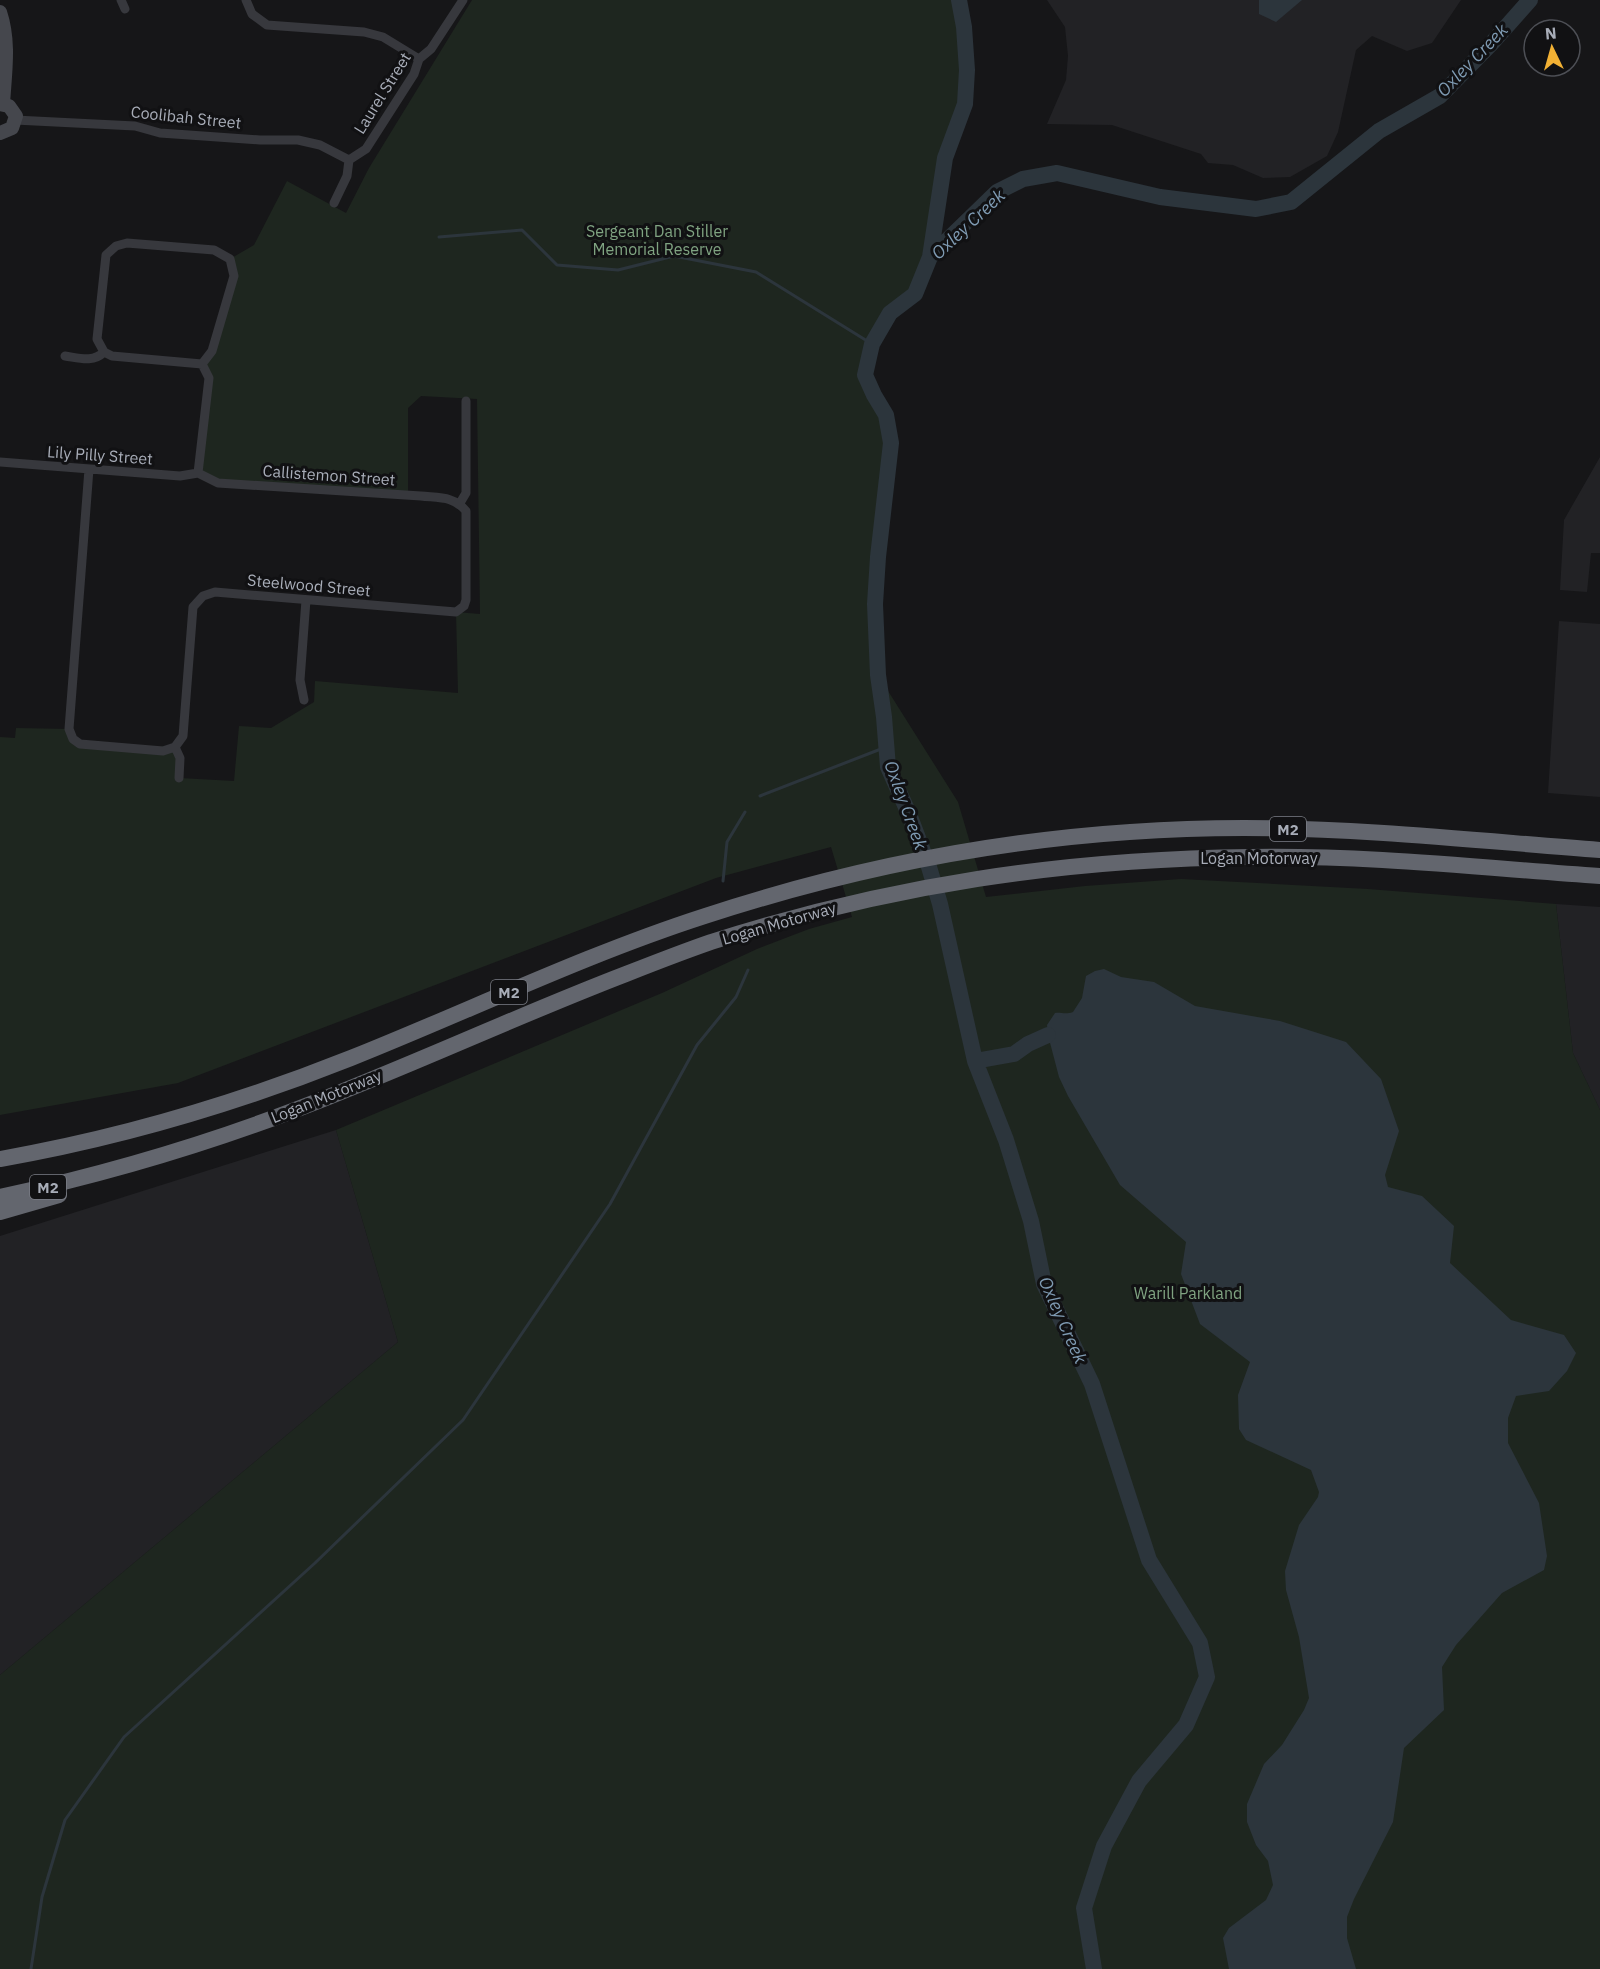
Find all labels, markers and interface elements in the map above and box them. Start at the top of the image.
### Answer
water label: Oxley Creek [1431,18,1513,101]
north arrow [1522,18,1582,78]
text: N [1544,23,1557,44]
street label: Laurel Street [349,49,415,137]
street label: Coolibah Street [130,101,242,133]
water label: Oxley Creek [926,183,1010,264]
park label: Sergeant Dan Stiller Memorial Reserve [586,221,728,259]
street label: Lily Pilly Street [47,441,153,469]
street label: Callistemon Street [262,460,396,490]
street label: Steelwood Street [246,570,372,600]
water label: Oxley Creek [879,757,933,853]
road number: M2 [1270,817,1306,841]
street label: Logan Motorway [1200,848,1318,868]
street label: Logan Motorway [720,897,838,949]
road number: M2 [491,980,527,1004]
street label: Logan Motorway [268,1065,384,1127]
road number: M2 [30,1175,66,1199]
water label: Oxley Creek [1034,1273,1093,1368]
park label: Warill Parkland [1134,1283,1242,1303]

